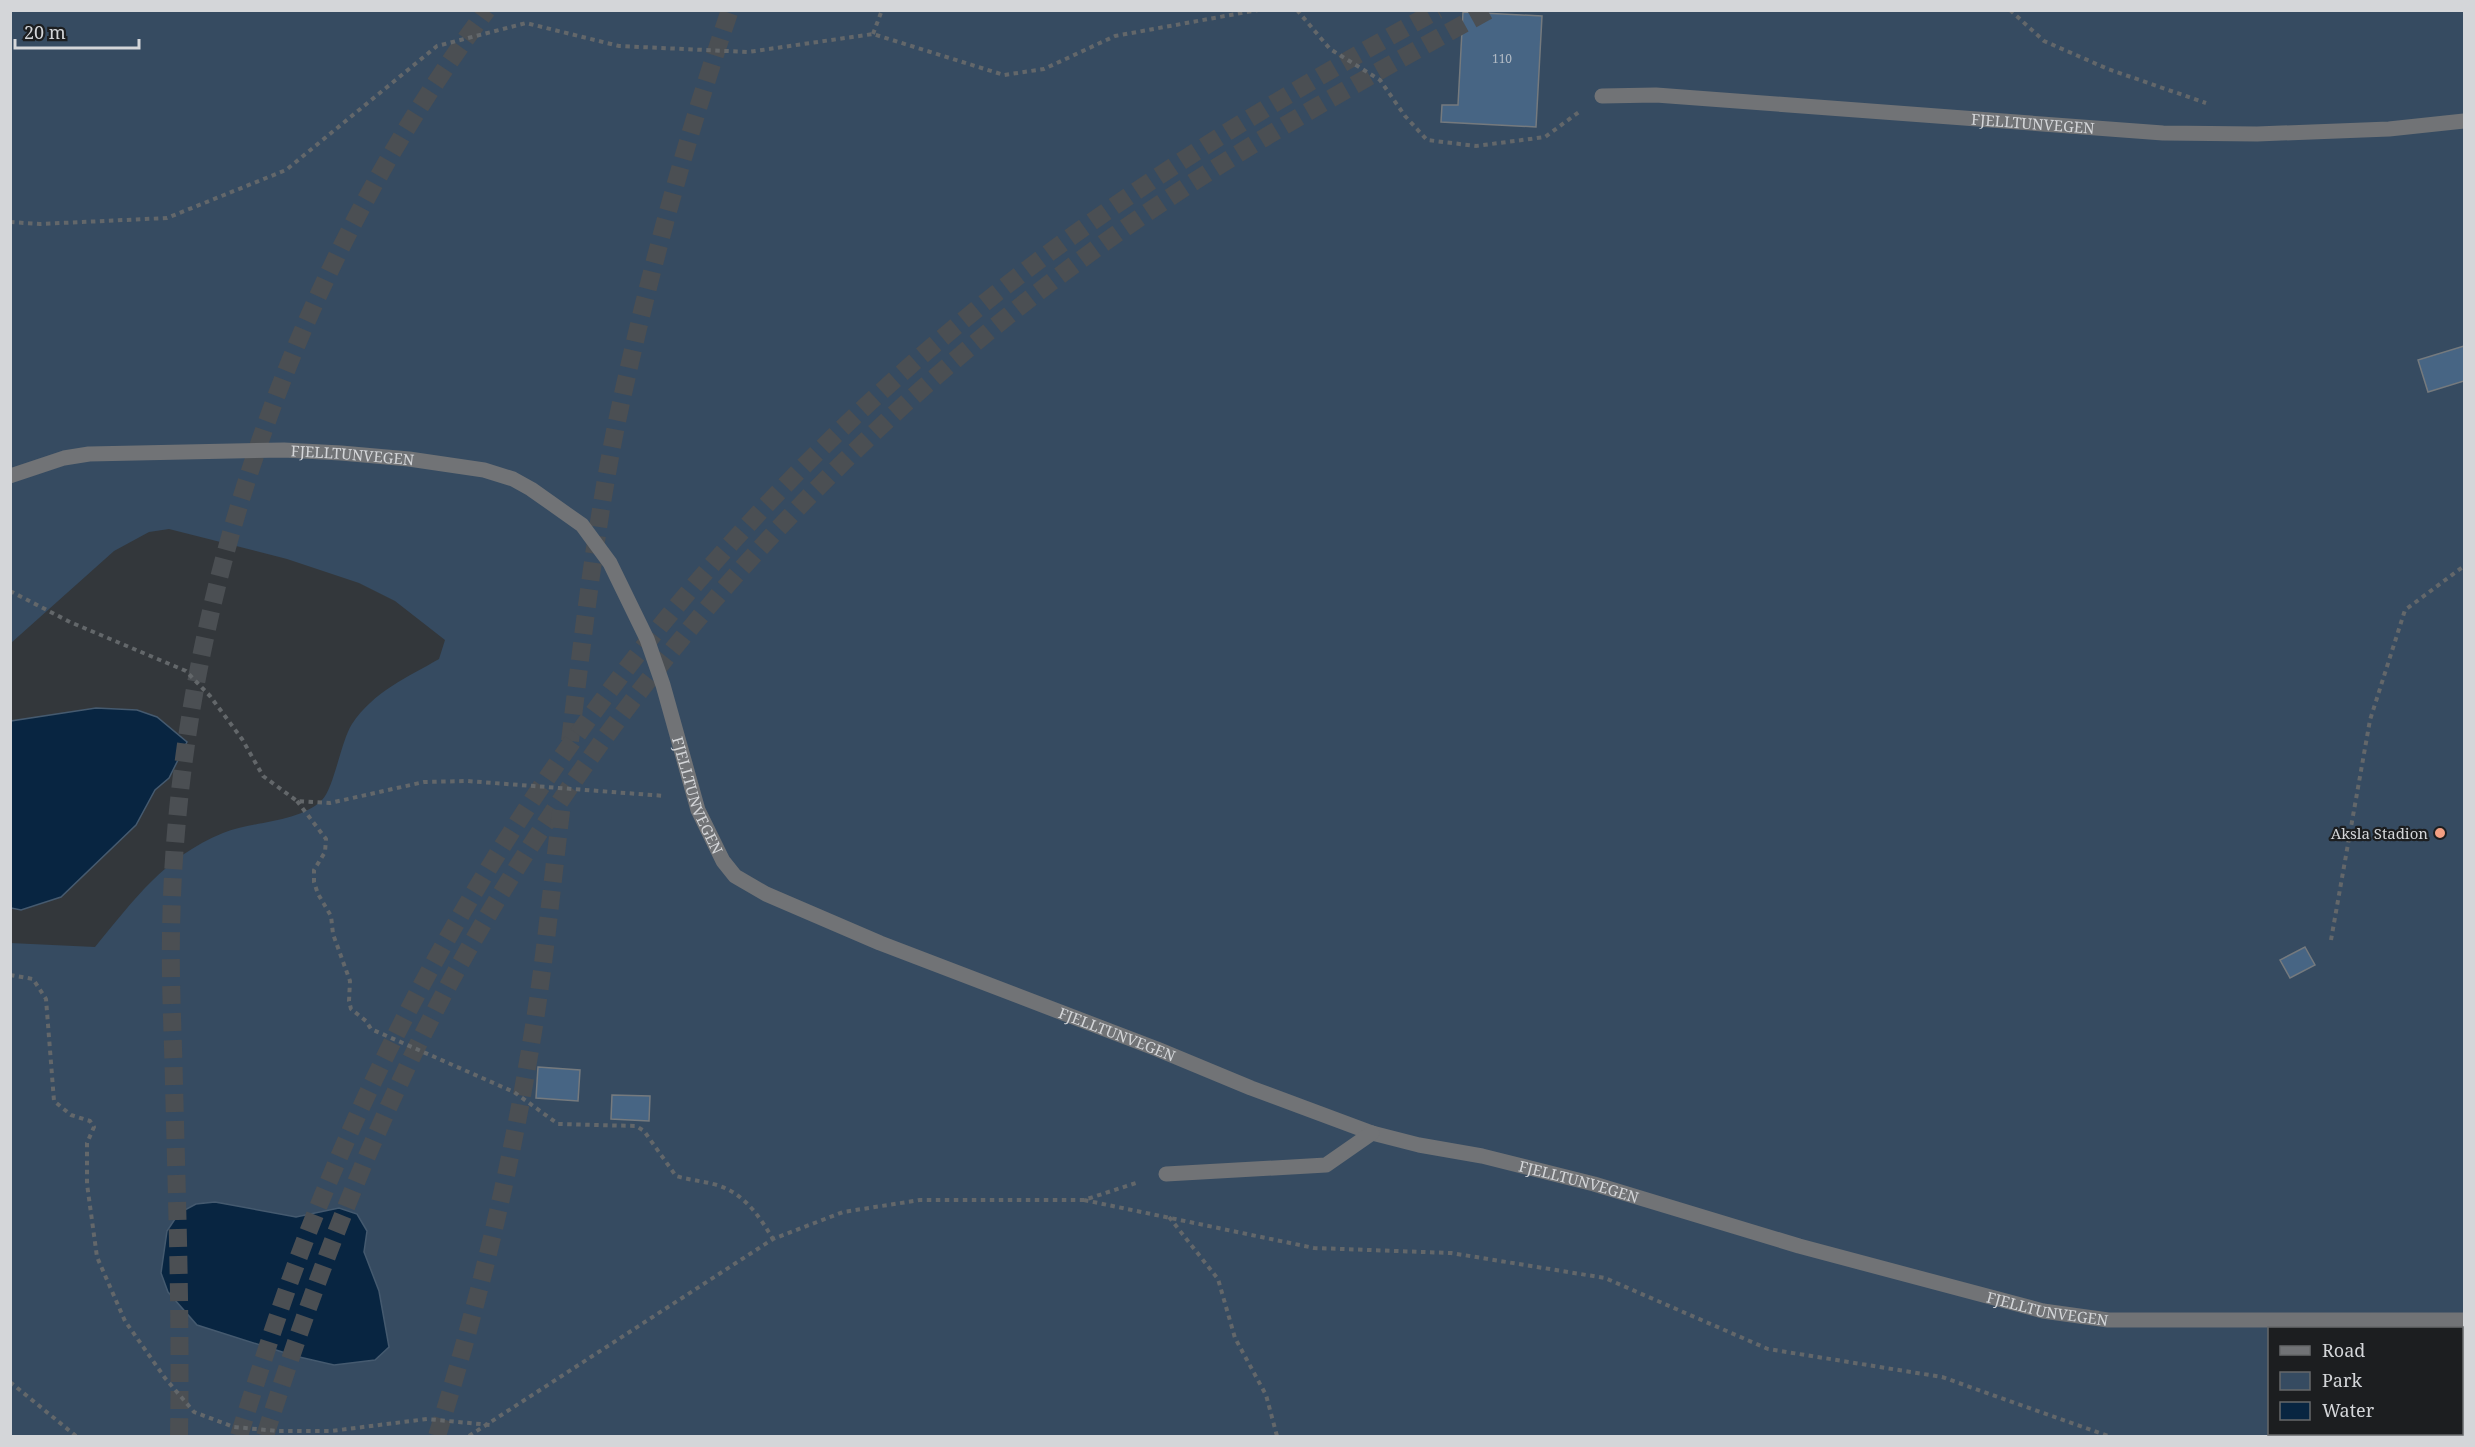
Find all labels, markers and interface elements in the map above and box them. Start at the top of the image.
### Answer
scale bar [15,12,140,50]
text: 20 m [24,20,66,44]
house number: 110 [1492,50,1512,67]
street label: FJELLTUNVEGEN [1971,109,2096,138]
street label: FJELLTUNVEGEN [290,440,416,469]
street label: FJELLTUNVEGEN [668,734,728,858]
place label: Aksla Stadion [2331,823,2428,843]
marker: Aksla Stadion [2433,826,2447,840]
street label: FJELLTUNVEGEN [1056,1002,1179,1066]
street label: FJELLTUNVEGEN [1517,1156,1642,1207]
street label: FJELLTUNVEGEN [1985,1286,2110,1330]
legend [2268,1327,2463,1435]
text: Road [2322,1338,2365,1362]
text: Park [2322,1368,2362,1392]
text: Water [2322,1398,2375,1422]

